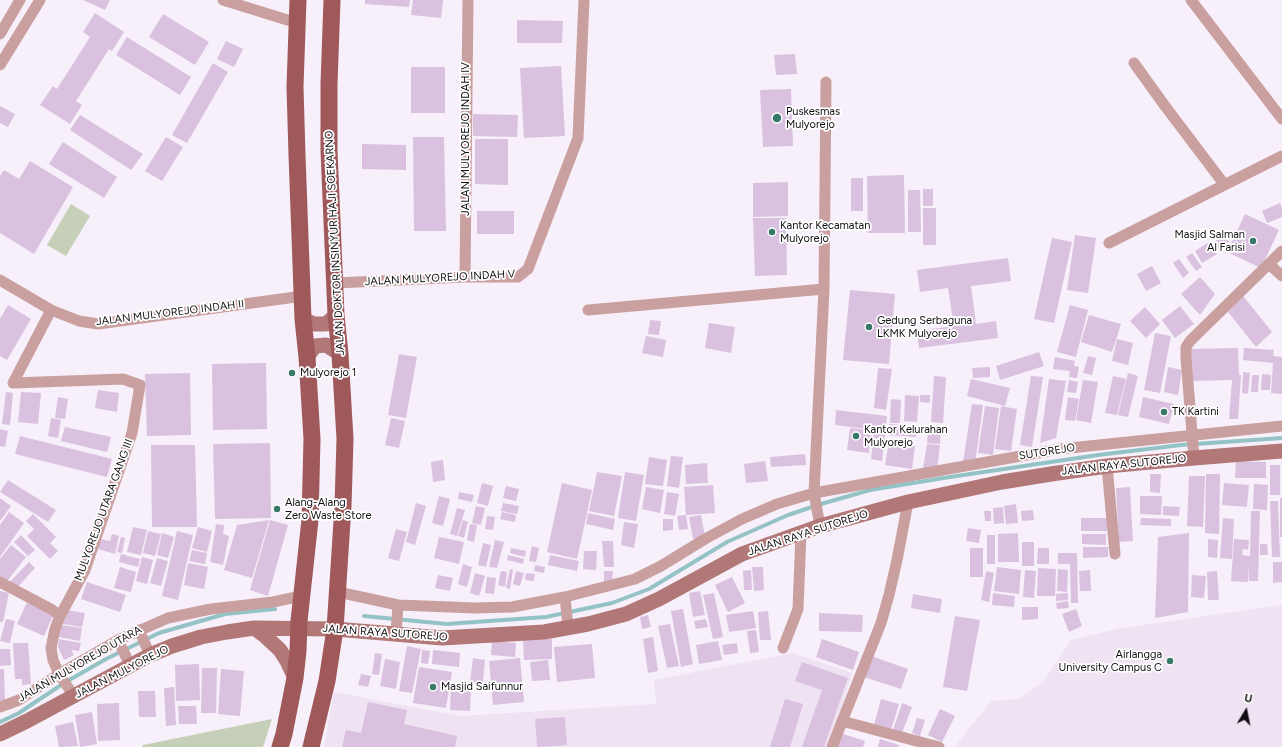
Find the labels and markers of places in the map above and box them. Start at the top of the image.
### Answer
place label: Puskesmas Mulyorejo [786,105,840,131]
marker: Puskesmas Mulyorejo [771,112,783,124]
place label: Kantor Kecamatan Mulyorejo [780,219,870,245]
marker: Kantor Kecamatan Mulyorejo [767,227,777,237]
place label: Masjid Salman Al Farisi [1174,228,1245,254]
marker: Masjid Salman Al Farisi [1248,236,1258,246]
place label: Gedung Serbaguna LKMK Mulyorejo [877,314,972,340]
marker: Gedung Serbaguna LKMK Mulyorejo [864,322,874,332]
place label: Mulyorejo 1 [300,366,356,380]
marker: Mulyorejo 1 [287,368,297,378]
place label: TK Kartini [1172,405,1219,419]
marker: TK Kartini [1159,407,1169,417]
place label: Kantor Kelurahan Mulyorejo [864,423,948,449]
marker: Kantor Kelurahan Mulyorejo [851,431,861,441]
place label: Alang-Alang Zero Waste Store [285,496,372,522]
marker: Alang-Alang Zero Waste Store [272,504,282,514]
place label: Airlangga University Campus C [1059,648,1162,674]
marker: Airlangga University Campus C [1165,656,1175,666]
place label: Masjid Saifunnur [441,680,523,694]
marker: Masjid Saifunnur [428,682,438,692]

